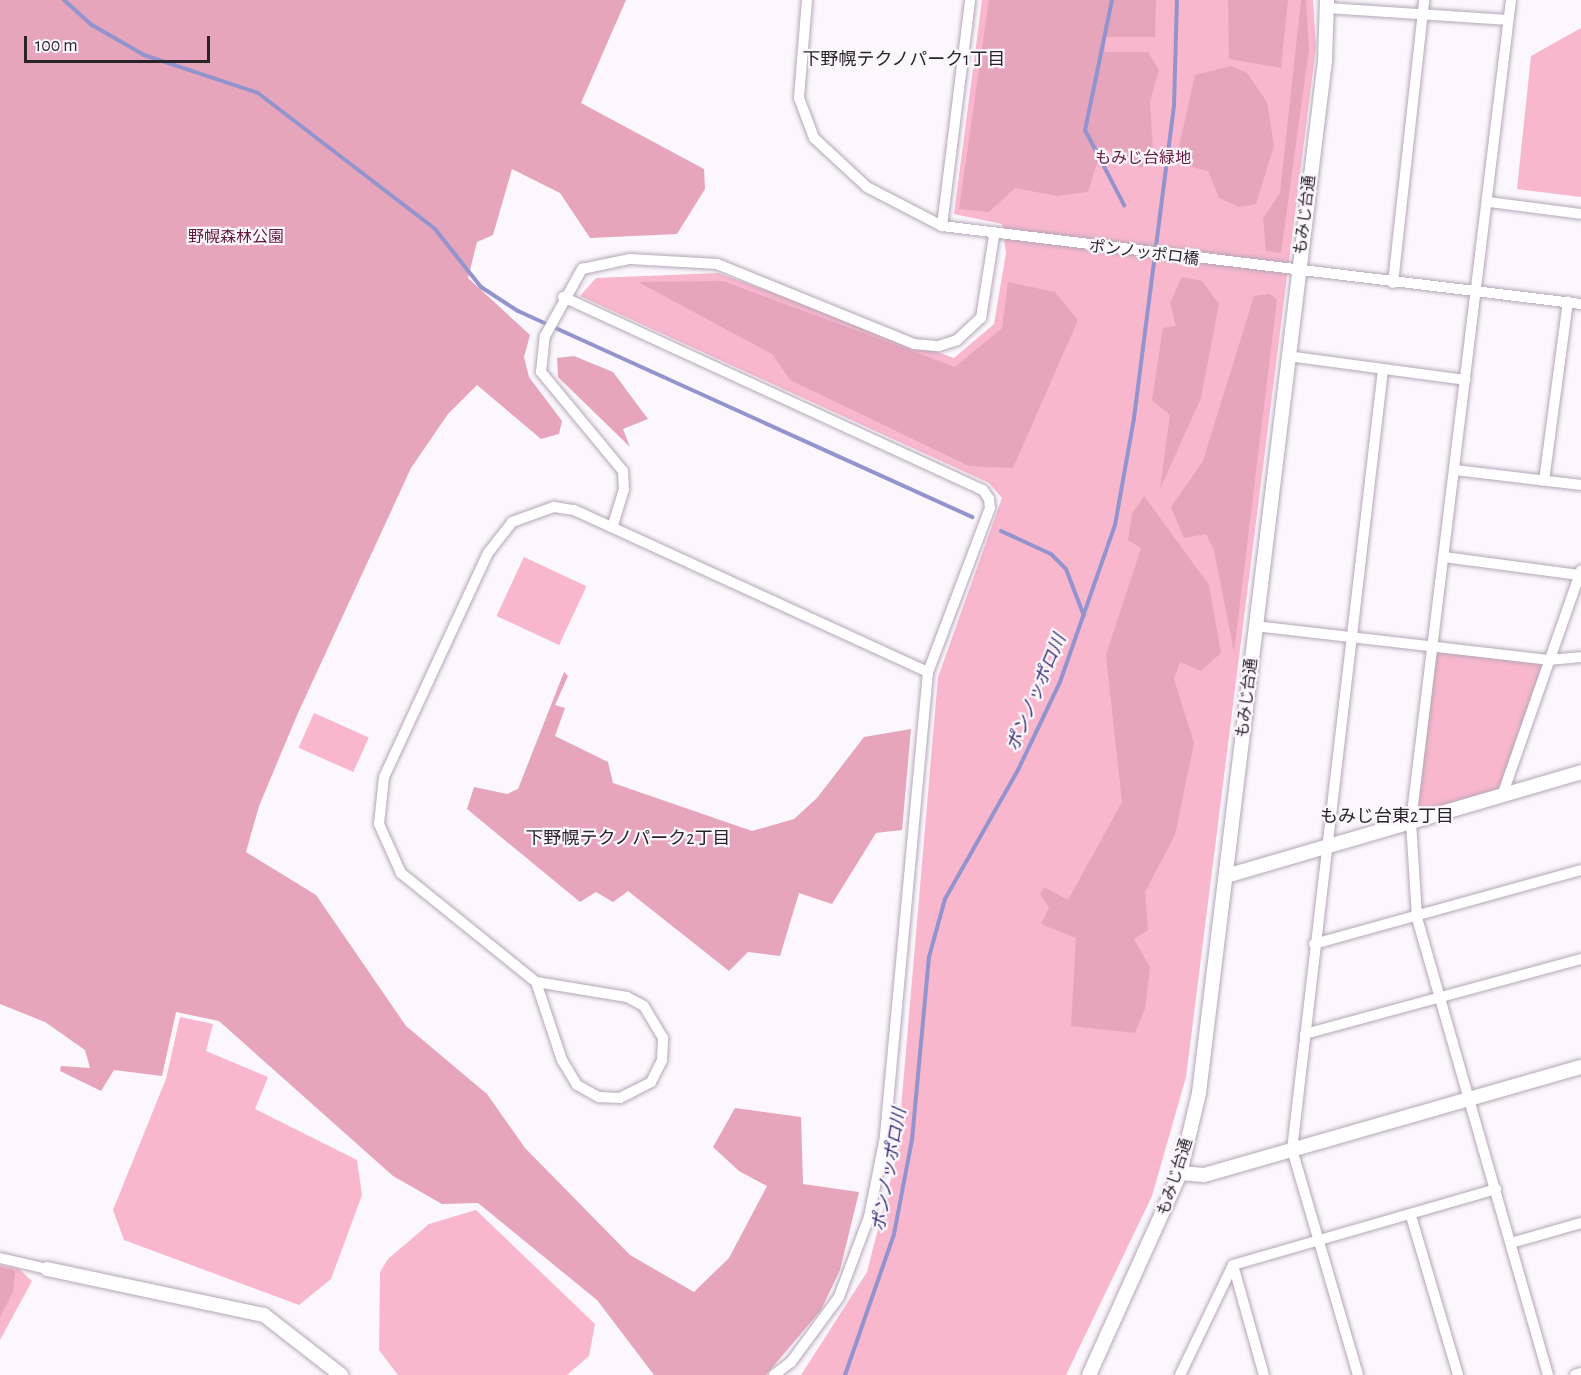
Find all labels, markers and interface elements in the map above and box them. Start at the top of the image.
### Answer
scale bar [27,24,213,62]
text: 100 m [35,37,78,55]
district label: 下野幌テクノパーク1丁目 [802,49,1006,71]
park label: もみじ台緑地 [1095,148,1191,168]
street label: もみじ台通 [1291,174,1319,256]
park label: 野幌森林公園 [188,227,284,247]
street label: ポンノッポロ橋 [1087,237,1201,269]
water label: ポンノッポロ川 [1002,631,1072,755]
street label: もみじ台通 [1233,657,1261,739]
district label: もみじ台東2丁目 [1320,806,1454,828]
district label: 下野幌テクノパーク2丁目 [525,828,731,850]
water label: ポンノッポロ川 [868,1106,912,1234]
street label: もみじ台通 [1154,1136,1196,1218]

